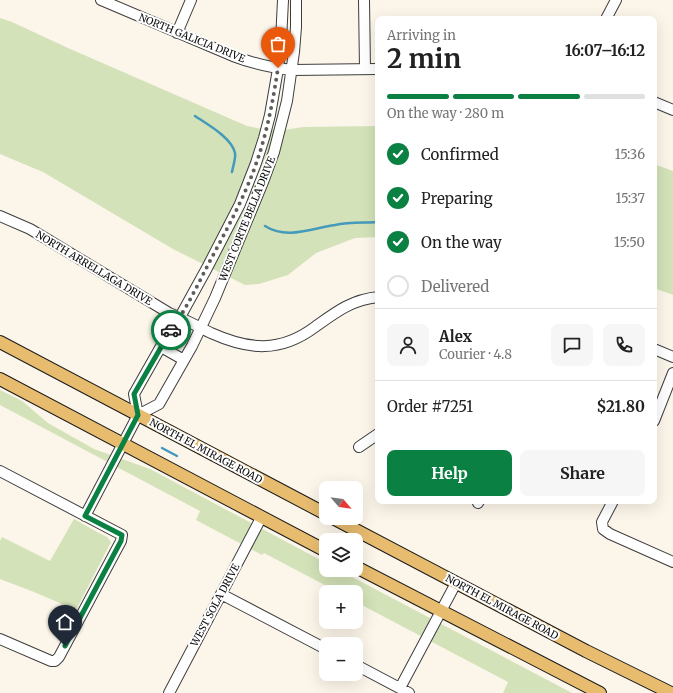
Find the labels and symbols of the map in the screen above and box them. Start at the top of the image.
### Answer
street label: NORTH GALICIA DRIVE [137,11,248,66]
pin [261,27,295,68]
street label: WEST CORTE BELLA DRIVE [216,154,278,284]
street label: NORTH ARRELLAGA DRIVE [33,228,155,308]
courier [151,310,191,350]
street label: NORTH EL MIRAGE ROAD [147,416,265,487]
north arrow [319,481,363,525]
street label: WEST SOLA DRIVE [187,561,243,649]
street label: NORTH EL MIRAGE ROAD [443,572,561,643]
pin [48,605,82,646]

